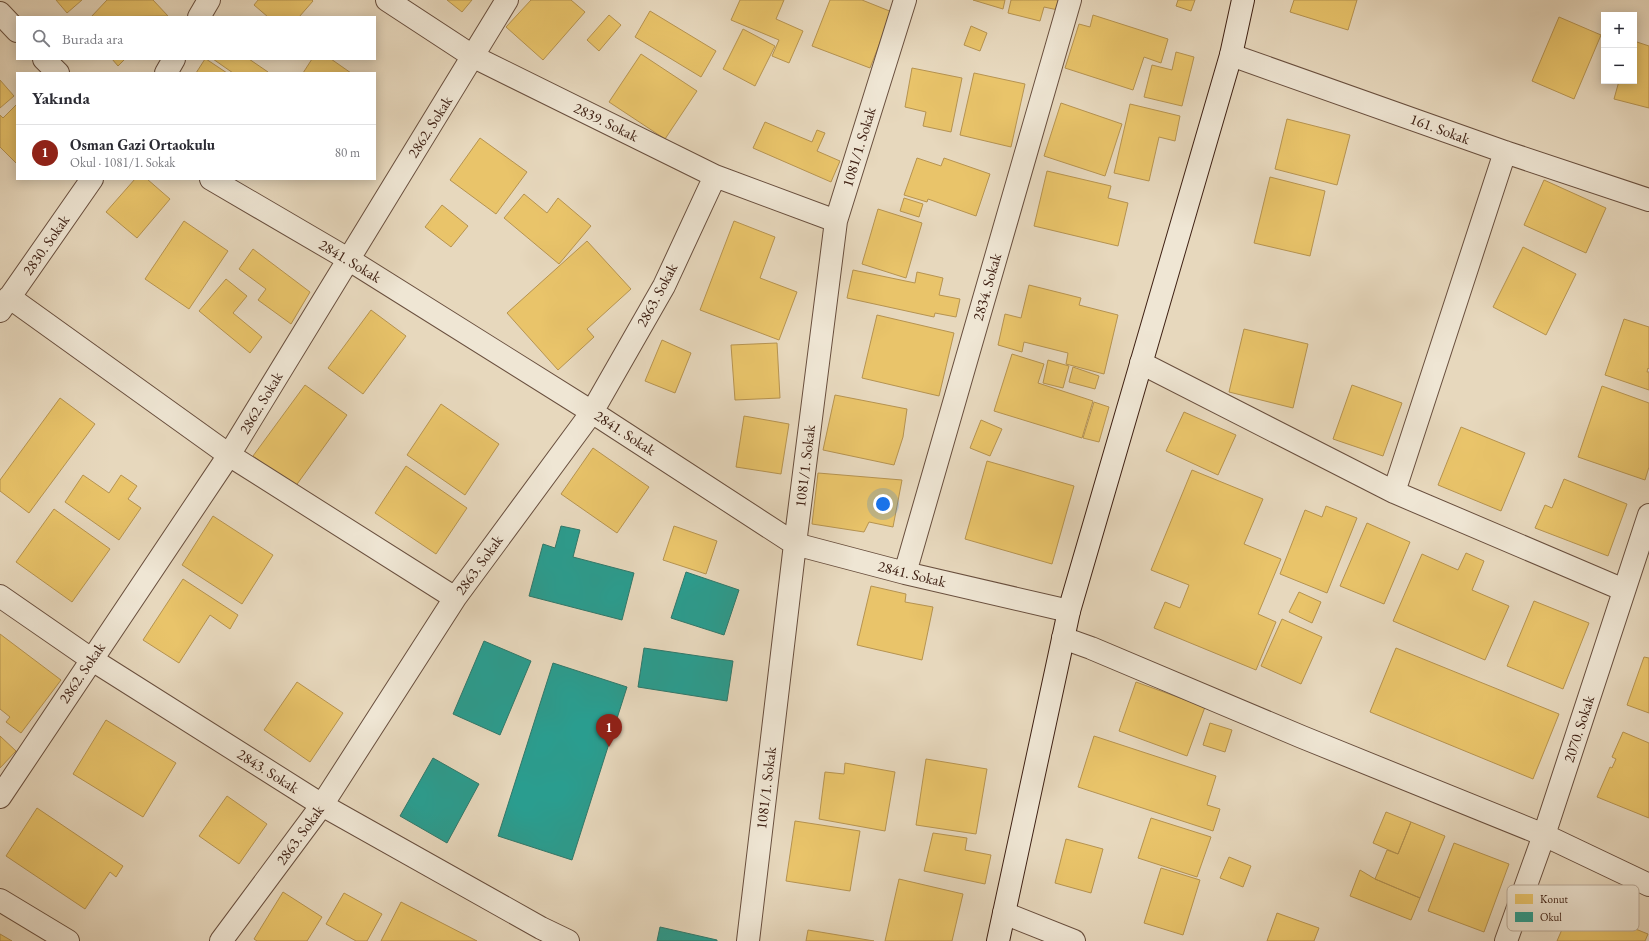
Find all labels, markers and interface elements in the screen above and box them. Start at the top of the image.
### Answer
map controls [1601,12,1637,84]
button: + [1601,12,1637,48]
search box [16,16,376,60]
icon: search [30,27,52,49]
text: Burada ara [62,29,123,48]
button: − [1601,48,1637,84]
text: Yakında [32,87,90,109]
street label: 2862. Sokak [403,91,457,161]
street label: 2839. Sokak [571,98,642,146]
street label: 1081/1. Sokak [837,104,880,189]
street label: 161. Sokak [1408,109,1474,148]
text: Osman Gazi Ortaokulu [70,135,215,154]
text: 1 [42,144,48,161]
text: 80 m [335,144,360,161]
text: Okul · 1081/1. Sokak [70,154,175,171]
street label: 2830. Sokak [18,210,74,279]
street label: 2841. Sokak [316,235,386,287]
street label: 2834. Sokak [968,250,1005,323]
street label: 2863. Sokak [632,259,682,330]
street label: 2862. Sokak [235,367,287,437]
street label: 2841. Sokak [591,406,660,460]
street label: 1081/1. Sokak [790,423,819,508]
your location [873,494,893,514]
street label: 2863. Sokak [450,530,507,598]
street label: 2841. Sokak [876,556,949,591]
street label: 2862. Sokak [54,638,109,707]
street label: 2070. Sokak [1559,692,1599,765]
pin: 1 [596,714,622,747]
street label: 2843. Sokak [234,744,304,798]
street label: 1081/1. Sokak [751,745,780,830]
street label: 2863. Sokak [271,800,328,868]
legend [1507,885,1639,931]
text: Konut [1540,892,1569,906]
text: Okul [1540,910,1562,924]

